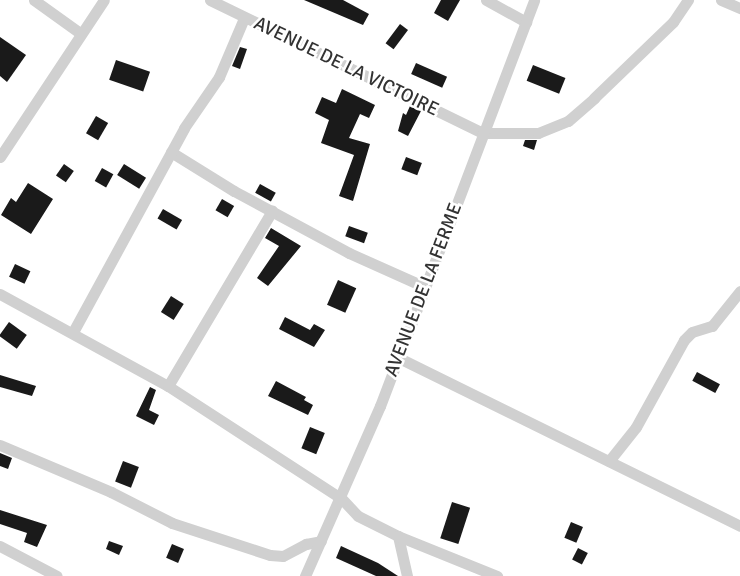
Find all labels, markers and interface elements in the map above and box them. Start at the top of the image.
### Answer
street label: AVENUE DE LA VICTOIRE [250,12,442,122]
street label: AVENUE DE LA FERME [380,200,468,380]

